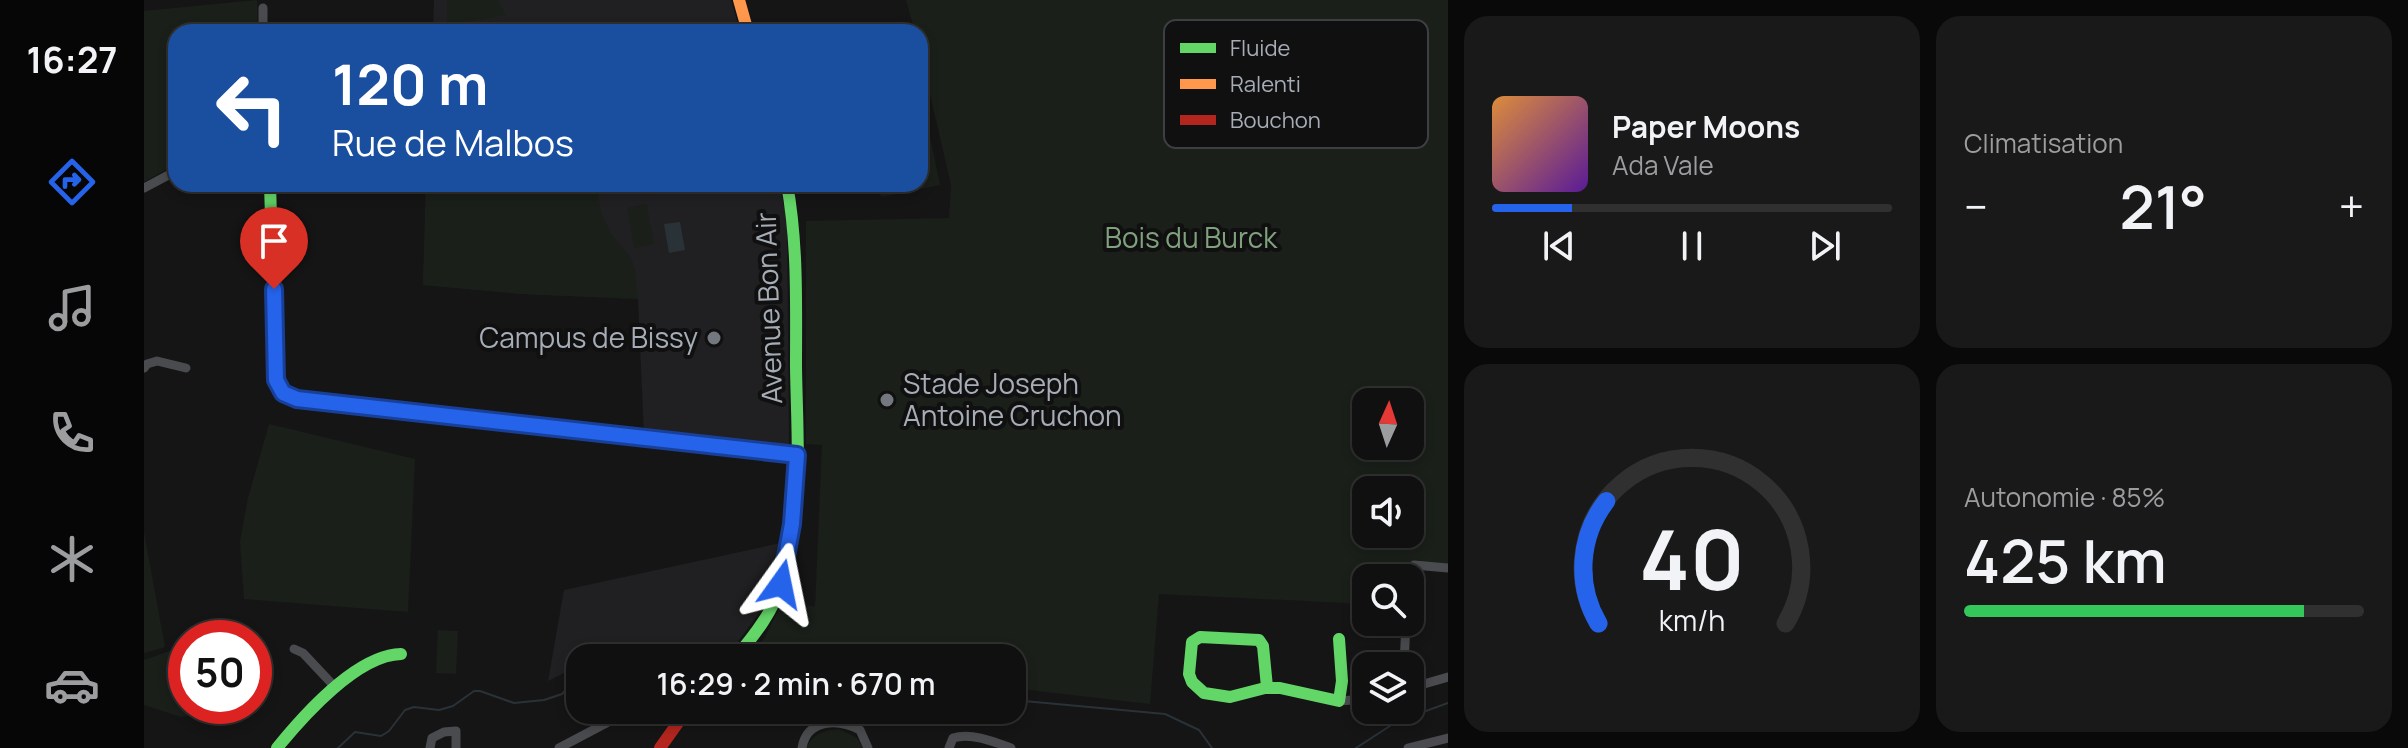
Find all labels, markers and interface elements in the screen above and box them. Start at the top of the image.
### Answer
legend [1164,20,1428,148]
text: Fluide [1230,33,1290,63]
text: 16:27 [26,35,118,84]
text: 120 m [332,45,488,122]
icon: left [200,56,304,160]
text: Ralenti [1230,69,1301,99]
text: Bouchon [1230,105,1321,135]
text: Paper Moons [1612,106,1800,147]
text: Rue de Malbos [332,118,574,167]
text: Climatisation [1964,125,2123,161]
text: Ada Vale [1612,147,1714,183]
icon: directions [44,154,100,210]
text: 21° [2119,165,2207,247]
text: − [1964,176,1988,236]
text: + [2339,176,2364,236]
pin [240,207,308,289]
street label: Avenue Bon Air [746,212,790,405]
park label: Bois du Burck [1105,218,1278,256]
icon: arrive [252,219,296,263]
icon: previous [1537,224,1581,268]
icon: pause [1670,224,1714,268]
icon: next [1803,224,1847,268]
icon: music [44,280,100,336]
place label: Campus de Bissy [479,318,698,356]
marker: Campus de Bissy [705,329,723,347]
place label: Stade Joseph Antoine Cruchon [903,364,1122,434]
north arrow [1352,388,1424,460]
map controls [1352,388,1424,724]
marker: Stade Joseph Antoine Cruchon [878,391,896,409]
icon: phone [44,405,100,461]
button: sound [1352,476,1424,548]
text: Autonomie · 85% [1964,479,2165,515]
text: 40 [1639,501,1745,615]
text: 425 km [1964,519,2167,601]
icon: climate [44,531,100,587]
position arrow [739,542,823,626]
button: search [1352,564,1424,636]
text: km/h [1659,601,1725,640]
speed limit sign: 50 [168,620,272,724]
button: layers [1352,652,1424,724]
icon: car [44,657,100,713]
text: 16:29 · 2 min · 670 m [656,663,936,704]

